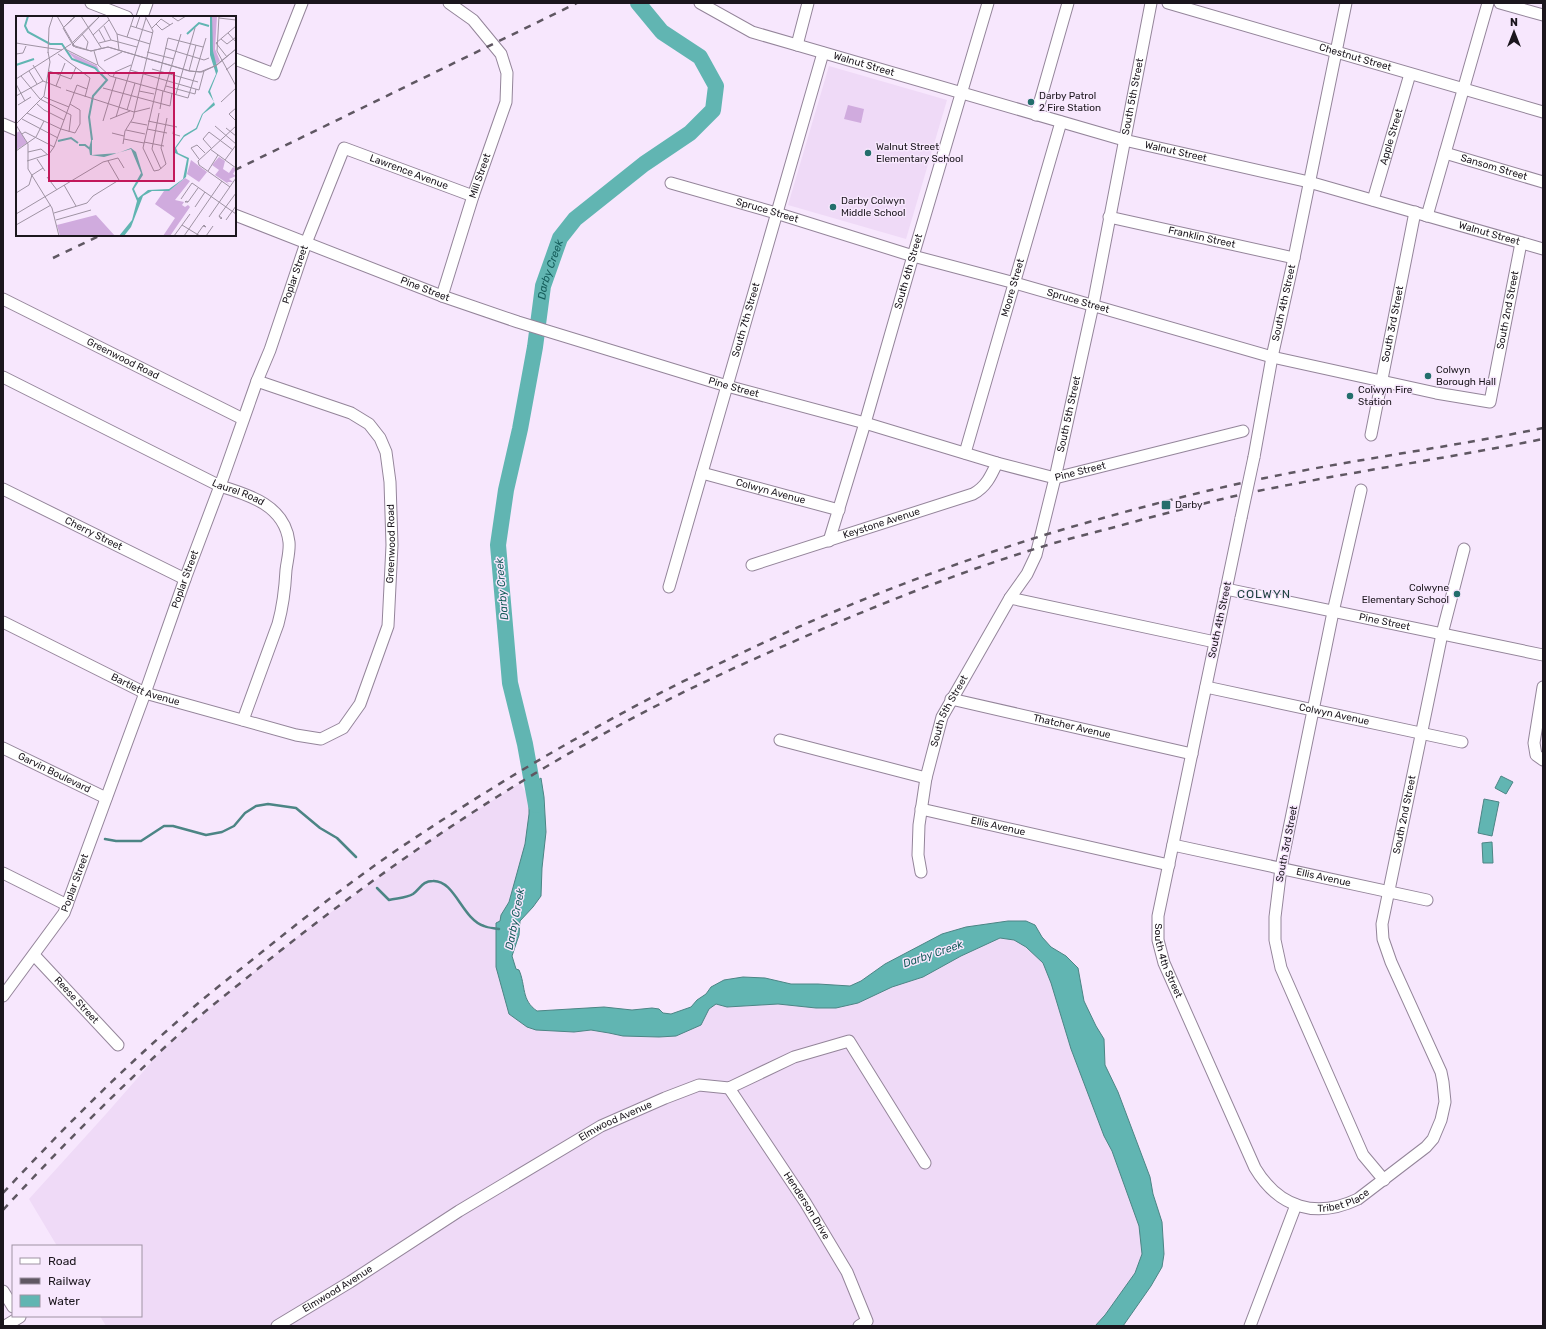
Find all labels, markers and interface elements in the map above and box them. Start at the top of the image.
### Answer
north arrow [1494,12,1534,52]
inset map [16,16,236,236]
text: N [1510,16,1518,29]
street label: Chestnut Street [1318,41,1393,74]
street label: Walnut Street [832,50,896,79]
street label: South 5th Street [1120,57,1146,136]
place label: Darby Patrol 2 Fire Station [1039,90,1101,114]
marker: Darby Patrol 2 Fire Station [1026,97,1036,107]
street label: Apple Street [1378,107,1406,166]
street label: Walnut Street [1144,139,1208,165]
place label: Walnut Street Elementary School [876,141,963,165]
marker: Walnut Street Elementary School [863,148,873,158]
street label: Lawrence Avenue [368,152,450,192]
street label: Mill Street [467,152,493,200]
street label: Sansom Street [1459,152,1529,183]
place label: Darby Colwyn Middle School [841,195,905,219]
street label: Spruce Street [734,196,800,226]
marker: Darby Colwyn Middle School [828,202,838,212]
street label: Walnut Street [1457,219,1521,248]
street label: Franklin Street [1167,224,1237,251]
street label: South 6th Street [892,232,925,311]
water label: Darby Creek [535,237,566,300]
street label: Poplar Street [280,244,311,306]
street label: Moore Street [999,257,1027,318]
street label: South 4th Street [1270,263,1298,342]
street label: South 2nd Street [1494,270,1521,350]
street label: Pine Street [399,274,451,304]
street label: South 7th Street [730,281,762,359]
street label: South 3rd Street [1379,285,1406,363]
street label: Spruce Street [1045,286,1111,316]
street label: Greenwood Road [85,336,161,382]
place label: Colwyn Borough Hall [1436,364,1496,388]
marker: Colwyn Borough Hall [1423,371,1433,381]
street label: Pine Street [707,375,760,400]
street label: South 5th Street [1055,375,1083,454]
place label: Colwyn Fire Station [1358,384,1413,408]
marker: Colwyn Fire Station [1345,391,1355,401]
street label: Pine Street [1054,460,1107,484]
street label: Colwyn Avenue [734,476,807,507]
street label: Laurel Road [210,477,266,508]
marker: Darby [1160,499,1172,511]
place label: Darby [1175,499,1203,511]
street label: Greenwood Road [384,504,398,584]
street label: Keystone Avenue [841,505,922,541]
street label: Cherry Street [63,514,124,553]
street label: Poplar Street [169,548,201,610]
water label: Darby Creek [493,557,511,621]
street label: South 4th Street [1206,581,1234,659]
place label: Colwyne Elementary School [1362,582,1449,606]
district label: COLWYN [1237,587,1291,601]
marker: Colwyne Elementary School [1452,589,1462,599]
street label: Pine Street [1358,611,1411,633]
street label: Bartlett Avenue [109,671,181,708]
street label: South 5th Street [928,673,971,748]
street label: Colwyn Avenue [1298,701,1371,728]
street label: Thatcher Avenue [1032,712,1112,741]
street label: Garvin Boulevard [16,750,93,796]
street label: South 2nd Street [1391,774,1419,855]
street label: South 3rd Street [1274,805,1300,883]
street label: Ellis Avenue [970,814,1027,838]
street label: Poplar Street [59,852,91,914]
street label: Ellis Avenue [1295,866,1352,889]
water label: Darby Creek [503,887,527,951]
street label: South 4th Street [1152,923,1185,1000]
water label: Darby Creek [901,938,965,970]
street label: Reese Street [51,974,101,1026]
street label: Elmwood Avenue [577,1098,654,1144]
street label: Henderson Drive [781,1170,832,1242]
street label: Tribet Place [1317,1186,1372,1215]
legend [12,1245,142,1317]
text: Road [48,1254,76,1268]
street label: Elmwood Avenue [300,1263,375,1315]
text: Railway [48,1274,91,1288]
text: Water [48,1294,80,1308]

